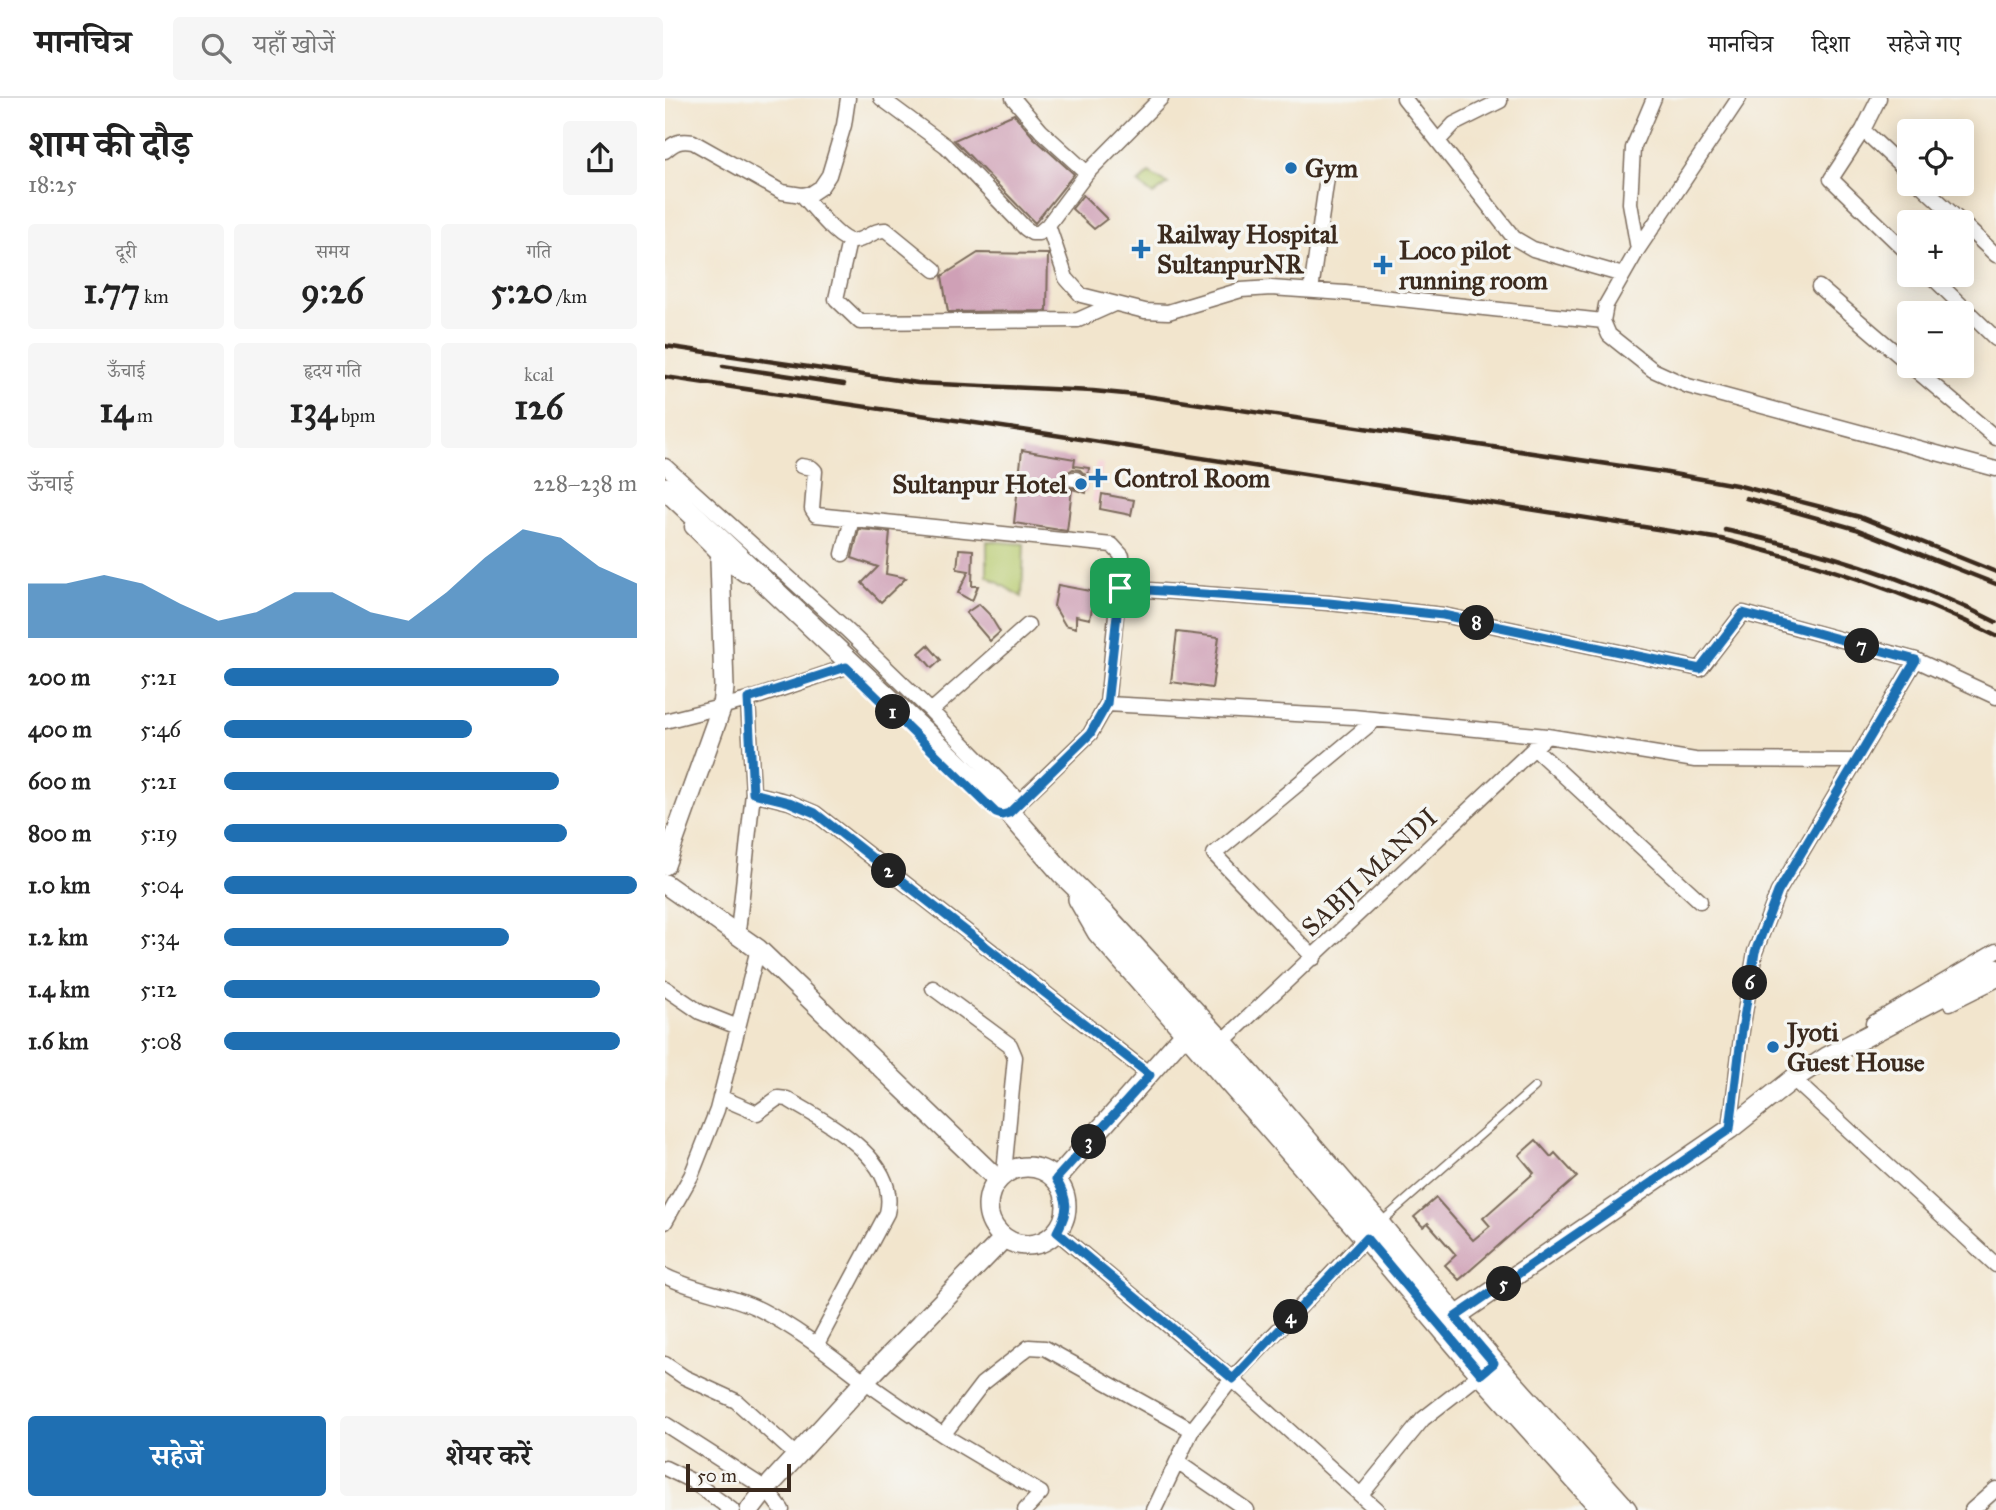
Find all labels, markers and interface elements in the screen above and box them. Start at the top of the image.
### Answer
search box [173,17,663,80]
text: मानचित्र [35,22,131,62]
text: यहाँ खोजें [253,28,335,60]
icon: search [197,29,235,67]
text: मानचित्र [1708,29,1773,59]
text: दिशा [1811,29,1850,59]
text: सहेजे गए [1888,29,1961,59]
map controls [1897,119,1974,378]
button: locate [1897,119,1974,196]
text: शाम की दौड़ [28,121,191,167]
button: share [563,121,637,195]
place label: Gym [1305,152,1358,184]
marker: Gym [1283,160,1299,176]
text: 18:25 [28,170,77,198]
button: + [1897,210,1974,287]
place label: Railway Hospital SultanpurNR [1157,218,1339,280]
place label: Loco pilot running room [1398,234,1548,297]
marker: Railway Hospital SultanpurNR [1131,239,1151,259]
text: दूरी [116,240,136,263]
text: समय [316,240,349,263]
text: गति [526,240,551,263]
marker: Loco pilot running room [1373,255,1393,275]
text: 1.77 [84,270,140,313]
text: 9:26 [301,270,364,313]
text: 5:20 [490,270,553,313]
text: km [140,285,169,308]
text: /km [553,285,587,308]
button: − [1897,301,1974,378]
text: ऊँचाई [107,359,145,382]
text: हृदय गति [304,359,361,382]
text: kcal [524,363,554,386]
text: 126 [514,386,563,429]
text: 14 [99,389,133,432]
text: 134 [289,389,337,432]
text: m [133,404,153,427]
text: bpm [337,404,376,427]
place label: Control Room [1114,462,1270,494]
place label: Sultanpur Hotel [892,468,1068,500]
marker: Control Room [1088,468,1108,488]
text: ऊँचाई [28,469,73,497]
text: 228–238 m [533,469,637,497]
marker: Sultanpur Hotel [1073,476,1089,492]
pin [1090,558,1150,618]
icon: arrive [1101,569,1139,607]
pin: 8 [1459,606,1495,640]
text: 8 [1471,611,1482,634]
pin: 7 [1845,628,1879,664]
text: 7 [1856,634,1867,657]
text: 200 m [28,663,90,691]
text: 5:21 [140,663,177,691]
pin: 1 [875,694,911,730]
text: 1 [889,700,896,723]
text: 400 m [28,715,92,743]
text: 5:46 [140,715,181,743]
text: 600 m [28,767,91,795]
text: 5:21 [140,767,177,795]
street label: SABJI MANDI [1294,801,1444,943]
text: 800 m [28,819,91,847]
text: 5:19 [140,819,178,847]
pin: 2 [871,854,907,888]
text: 2 [884,859,893,882]
text: 1.0 km [28,871,90,899]
text: 5:04 [140,871,183,899]
text: 1.2 km [28,923,88,951]
text: 5:34 [140,923,179,951]
pin: 6 [1733,966,1767,1001]
text: 6 [1745,971,1754,994]
text: 1.4 km [28,975,90,1003]
text: 5:12 [140,975,177,1003]
place label: Jyoti Guest House [1784,1016,1925,1078]
text: 1.6 km [28,1027,89,1055]
text: 5:08 [140,1027,182,1055]
marker: Jyoti Guest House [1765,1039,1781,1055]
pin: 3 [1071,1124,1107,1160]
text: 3 [1085,1130,1092,1153]
pin: 5 [1487,1266,1521,1302]
text: 5 [1499,1272,1508,1295]
pin: 4 [1273,1300,1309,1334]
text: 4 [1285,1305,1296,1328]
button: सहेजें [28,1416,326,1496]
button: शेयर करें [340,1416,637,1496]
scale bar [686,1461,791,1493]
text: 50 m [697,1464,737,1487]

